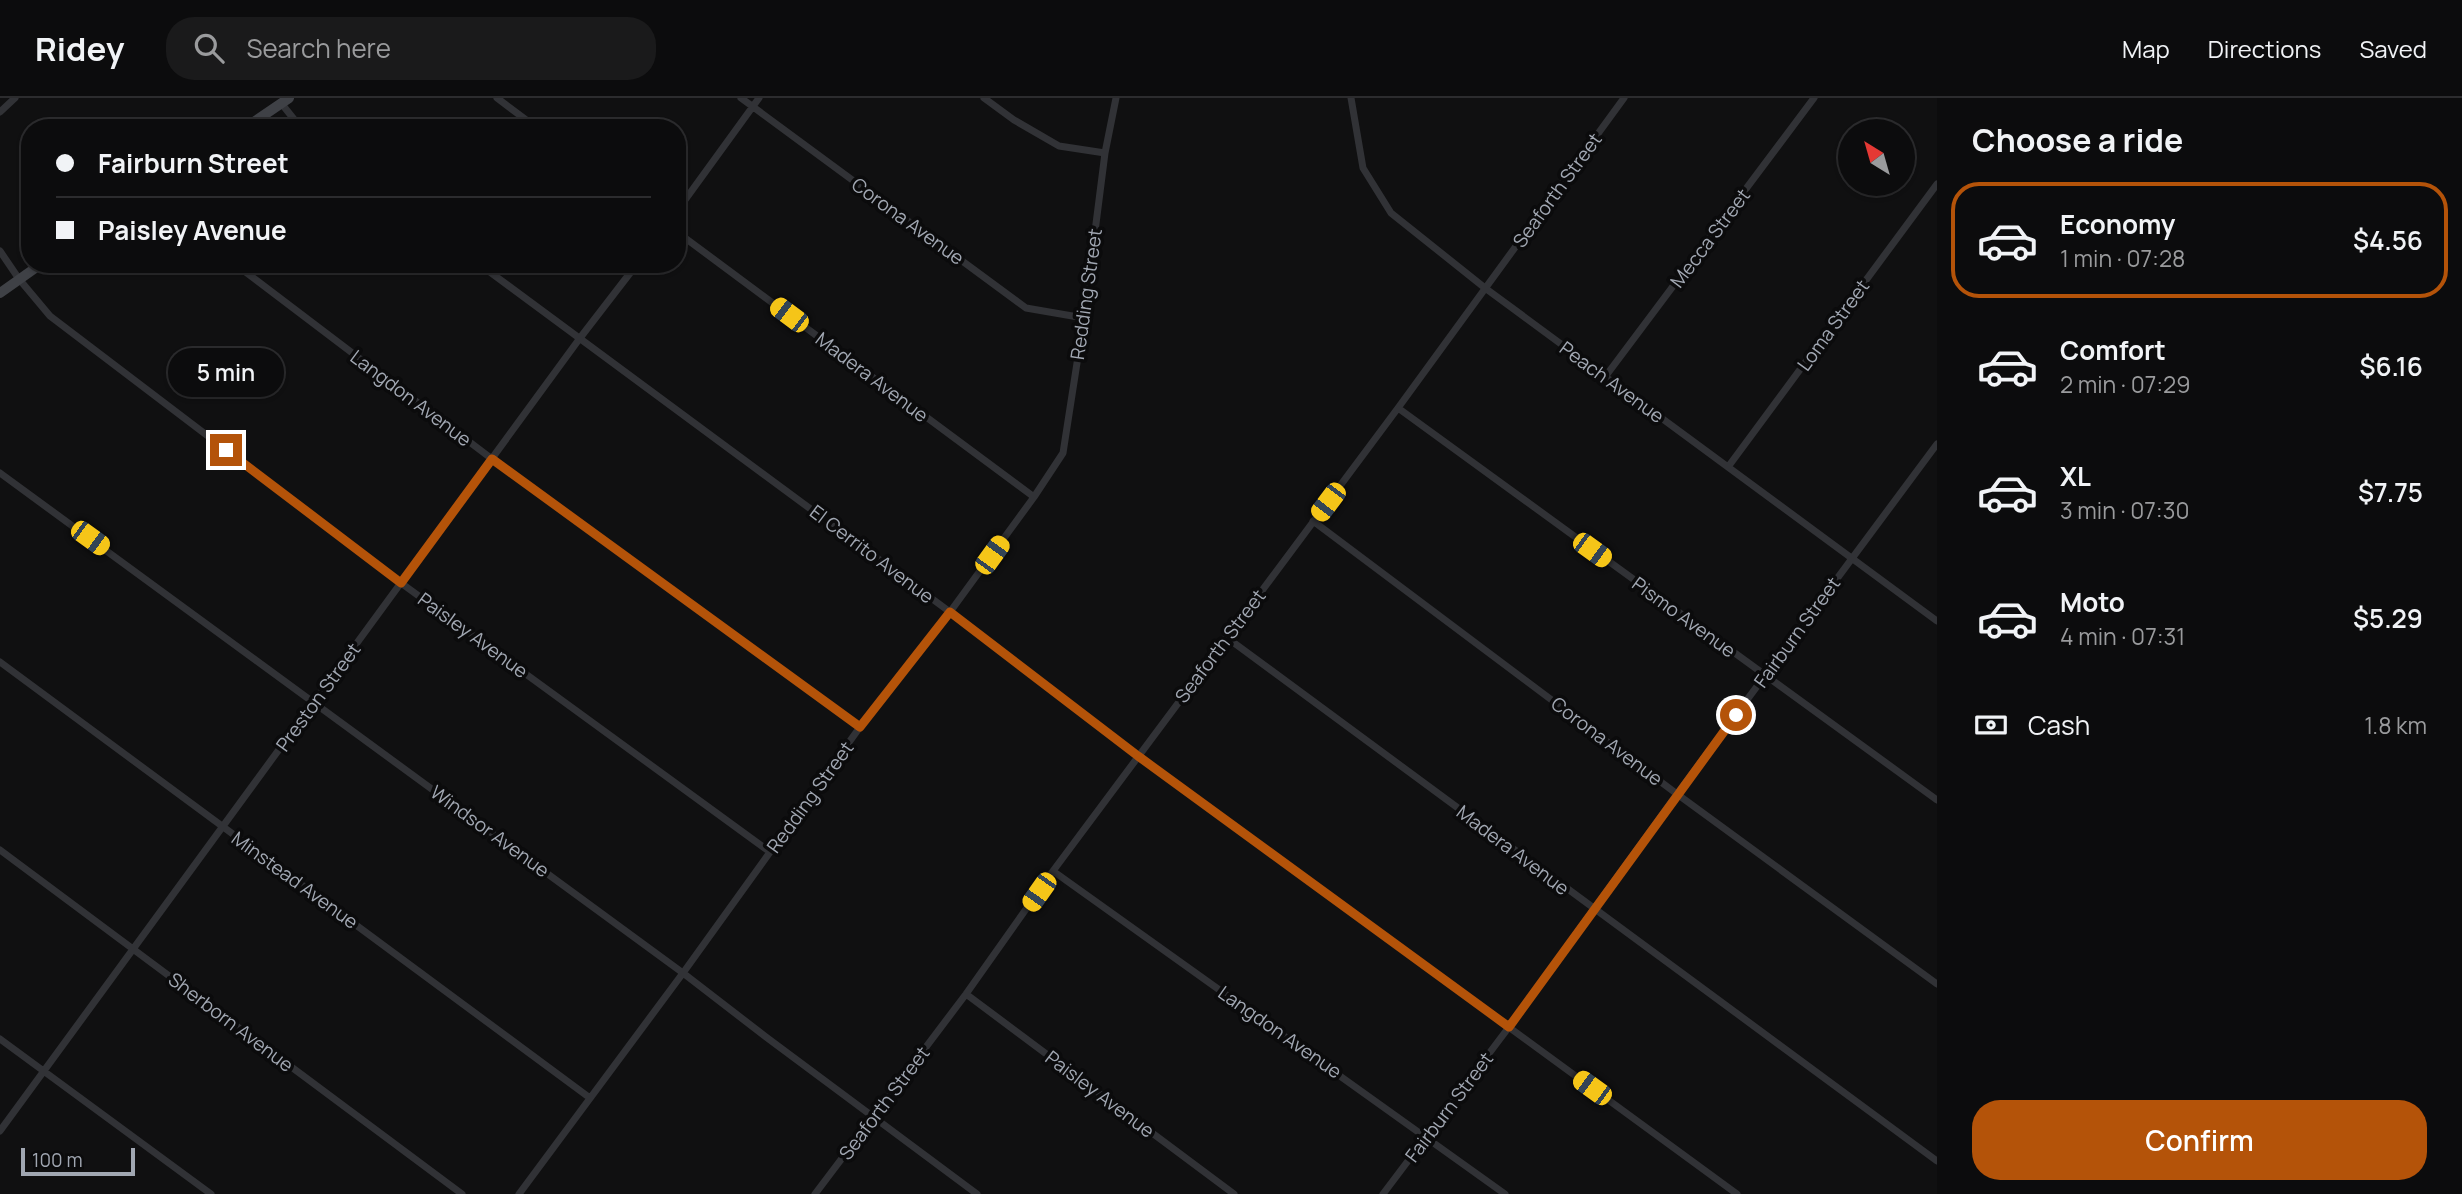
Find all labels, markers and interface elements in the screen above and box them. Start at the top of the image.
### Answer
search box [166,17,656,80]
text: Ridey [35,26,124,71]
icon: search [190,29,228,67]
text: Search here [246,30,391,66]
text: Map [2122,32,2170,65]
text: Directions [2208,32,2321,65]
text: Saved [2359,32,2427,65]
text: Choose a ride [1972,118,2183,162]
north arrow [1838,119,1914,196]
map controls [1838,119,1915,196]
street label: Seaforth Street [1506,127,1608,253]
text: Fairburn Street [98,145,289,181]
street label: Corona Avenue [846,171,970,271]
street label: Mecca Street [1664,183,1756,293]
text: Economy [2060,206,2175,242]
icon: car [1976,209,2039,272]
text: Paisley Avenue [98,212,287,248]
text: $4.56 [2353,222,2423,258]
street label: Redding Street [1064,227,1108,361]
text: 1 min · 07:28 [2060,242,2185,274]
street label: Loma Street [1791,274,1875,376]
car [766,294,813,336]
street label: Madera Avenue [810,326,934,428]
text: Comfort [2060,332,2166,368]
street label: Peach Avenue [1554,335,1670,429]
icon: car [1976,335,2039,398]
street label: Langdon Avenue [345,344,477,452]
callout: 5 min [168,348,284,398]
text: $6.16 [2359,348,2423,384]
text: 5 min [197,356,255,388]
text: 2 min · 07:29 [2060,368,2191,400]
route end [210,434,242,466]
text: XL [2060,458,2091,494]
icon: car [1976,461,2039,524]
text: $7.75 [2358,474,2423,510]
car [1307,479,1350,525]
text: 3 min · 07:30 [2060,494,2189,526]
street label: El Cerrito Avenue [805,499,939,609]
car [67,517,114,559]
car [1569,529,1616,571]
car [972,532,1013,578]
street label: Pismo Avenue [1627,571,1741,663]
street label: Fairburn Street [1748,571,1846,693]
street label: Seaforth Street [1169,584,1271,708]
text: Moto [2060,584,2125,620]
street label: Paisley Avenue [413,586,533,684]
icon: car [1976,587,2039,650]
text: $5.29 [2353,600,2423,636]
text: 4 min · 07:31 [2060,620,2185,652]
street label: Preston Street [270,637,366,757]
street label: Corona Avenue [1546,690,1668,792]
route start [1720,699,1752,731]
icon: cash [1972,706,2010,744]
text: Cash [2028,707,2090,743]
text: 1.8 km [2364,709,2427,741]
street label: Redding Street [761,736,859,858]
street label: Windsor Avenue [425,779,555,883]
street label: Madera Avenue [1451,799,1575,901]
street label: Minstead Avenue [226,825,364,935]
car [1019,869,1060,915]
street label: Sherborn Avenue [163,966,299,1078]
street label: Langdon Avenue [1213,980,1347,1084]
street label: Seaforth Street [833,1041,935,1165]
street label: Paisley Avenue [1040,1044,1160,1144]
street label: Fairburn Street [1399,1047,1499,1167]
car [1569,1067,1616,1109]
button: Confirm [1972,1100,2427,1180]
scale bar [21,1145,135,1177]
text: 100 m [32,1147,83,1173]

